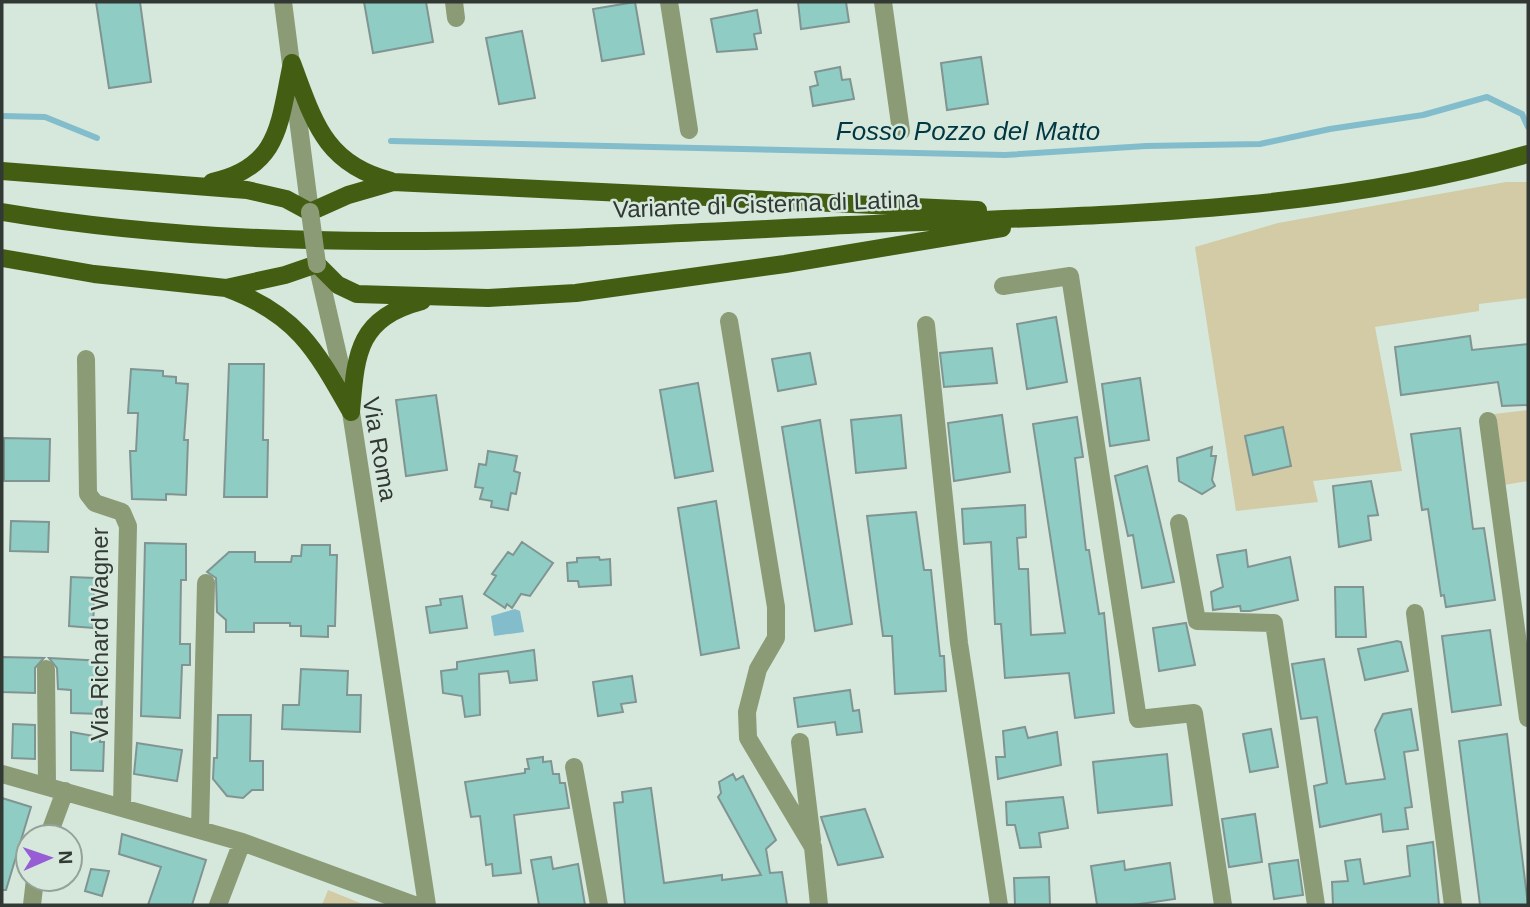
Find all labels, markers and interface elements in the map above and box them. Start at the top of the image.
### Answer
water label: Fosso Pozzo del Matto [836,116,1100,146]
street label: Variante di Cisterna di Latina [612,185,920,223]
street label: Via Roma [358,395,403,504]
street label: Via Richard Wagner [86,527,113,741]
north arrow [14,823,84,893]
text: N [55,850,76,865]

